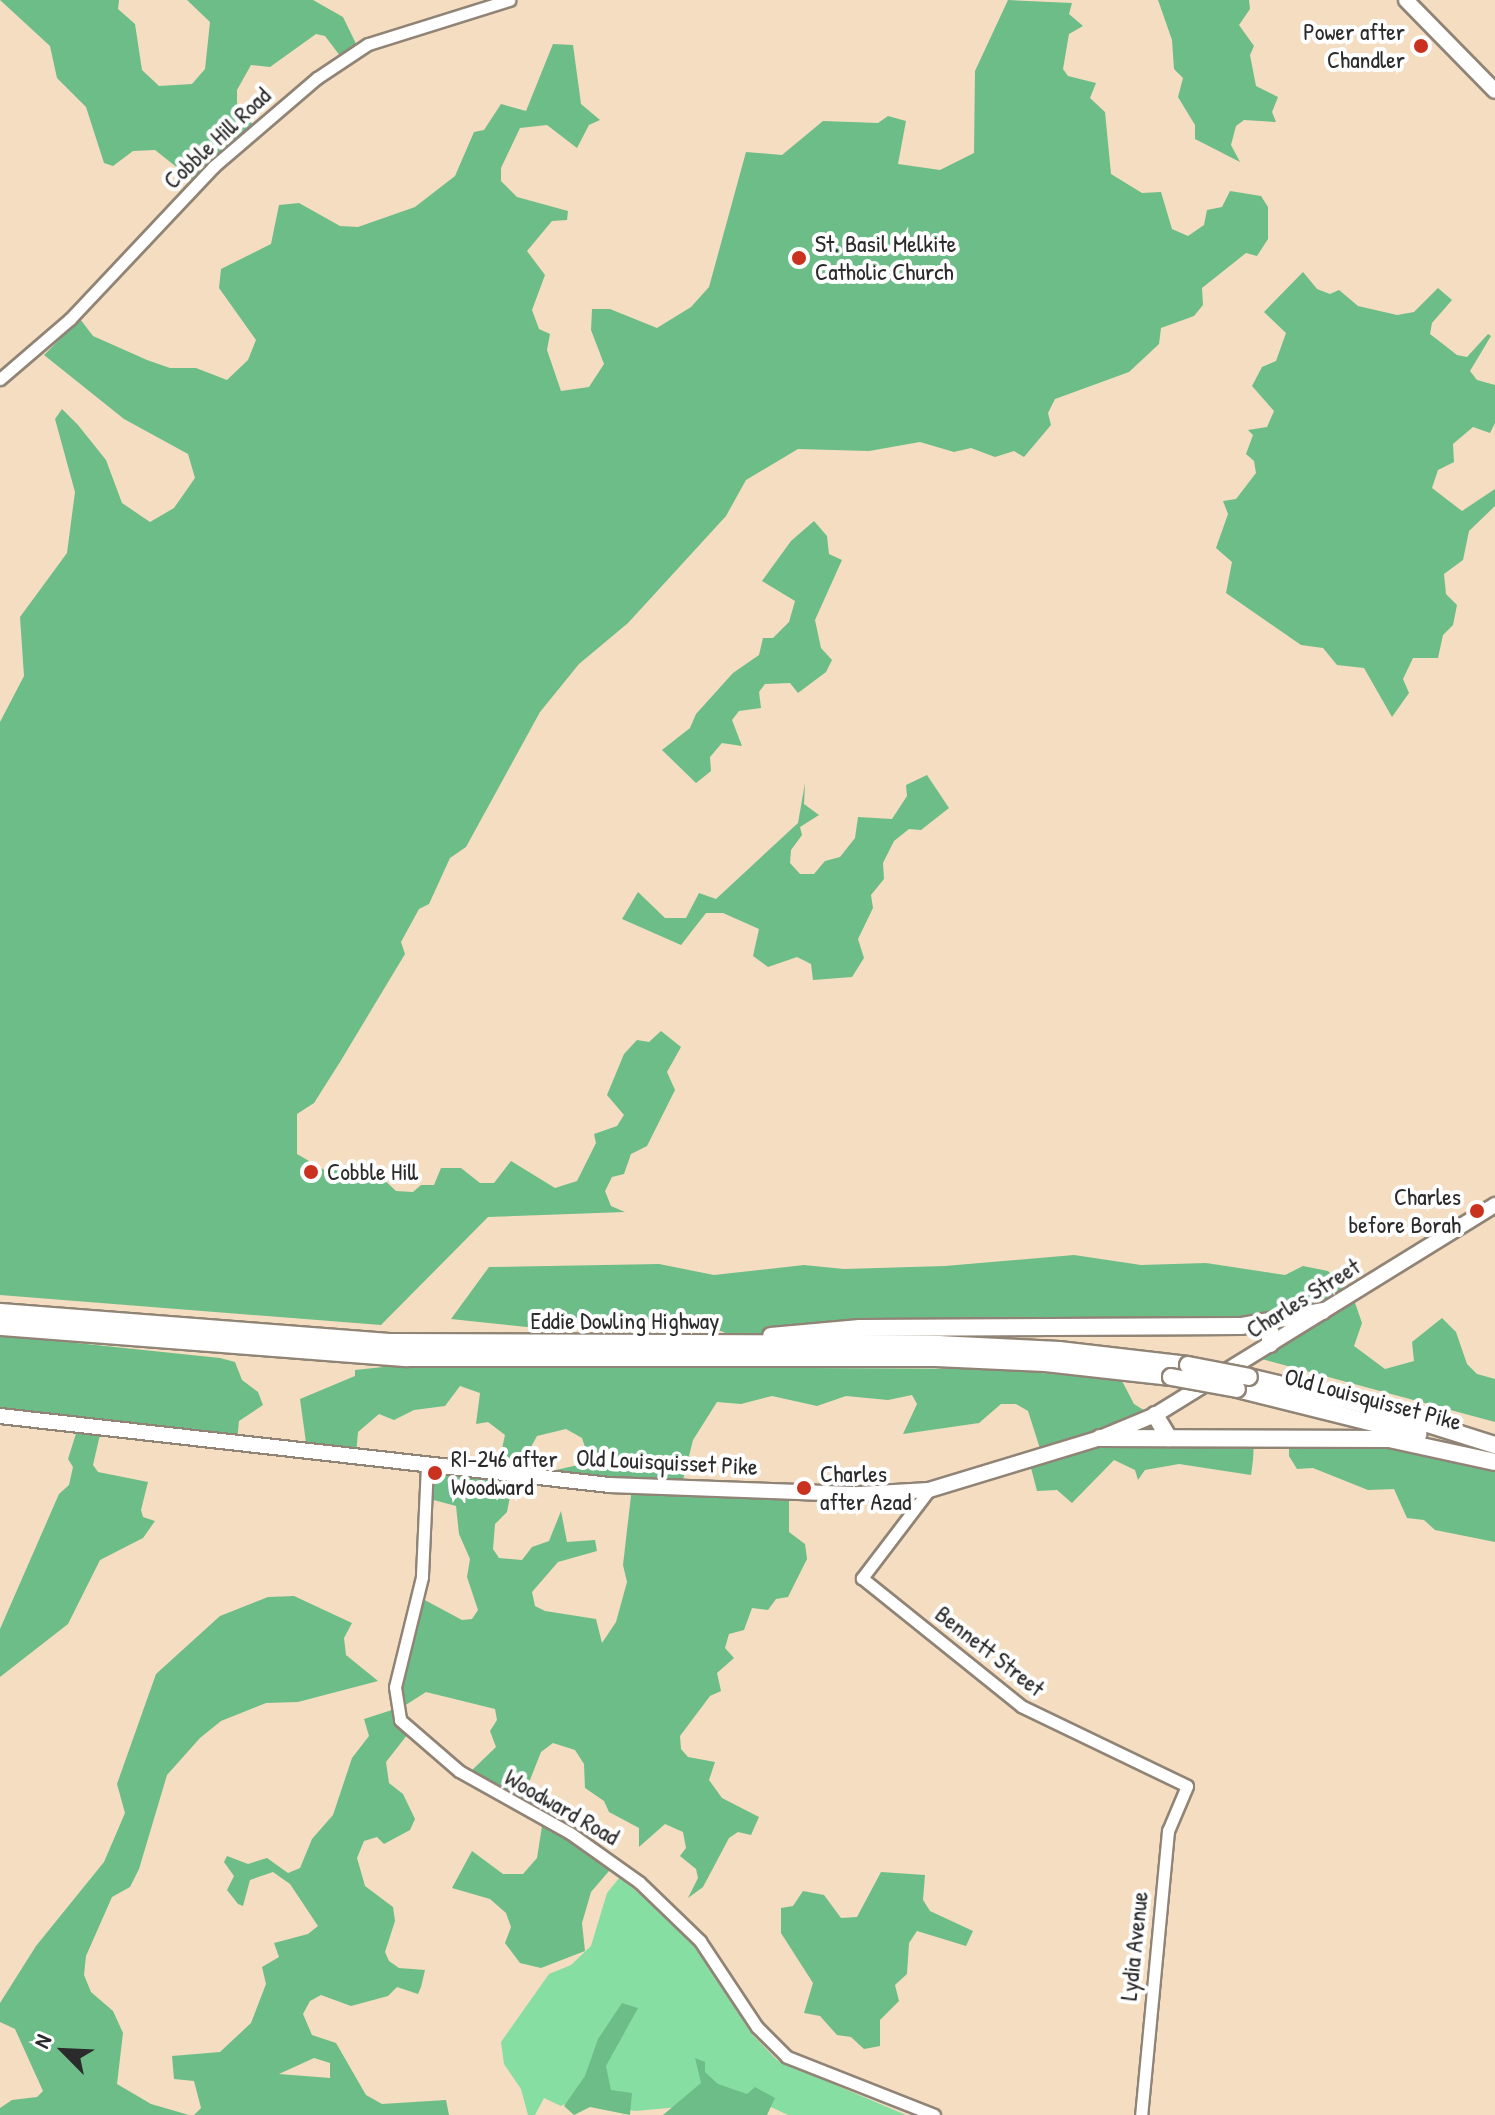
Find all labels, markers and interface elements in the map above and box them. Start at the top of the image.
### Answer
place label: Power after Chandler [1303,18,1405,74]
marker: Power after Chandler [1412,37,1430,55]
street label: Cobble Hill Road [157,81,277,195]
place label: St. Basil Melkite Catholic Church [815,230,956,286]
marker: St. Basil Melkite Catholic Church [790,249,808,267]
place label: Cobble Hill [327,1158,418,1186]
marker: Cobble Hill [302,1163,320,1181]
place label: Charles before Borah [1348,1183,1461,1239]
marker: Charles before Borah [1468,1202,1486,1220]
street label: Charles Street [1241,1252,1365,1344]
street label: Eddie Dowling Highway [531,1307,719,1335]
street label: Old Louisquisset Pike [1281,1362,1465,1436]
street label: Old Louisquisset Pike [575,1443,759,1481]
place label: RI-246 after Woodward [451,1445,558,1501]
place label: Charles after Azad [820,1460,911,1516]
marker: RI-246 after Woodward [426,1464,444,1482]
marker: Charles after Azad [795,1479,813,1497]
street label: Bennett Street [930,1599,1050,1703]
street label: Woodward Road [500,1763,624,1851]
street label: Lydia Avenue [1114,1890,1154,2002]
north arrow [24,2011,104,2091]
text: N [26,2030,58,2053]

